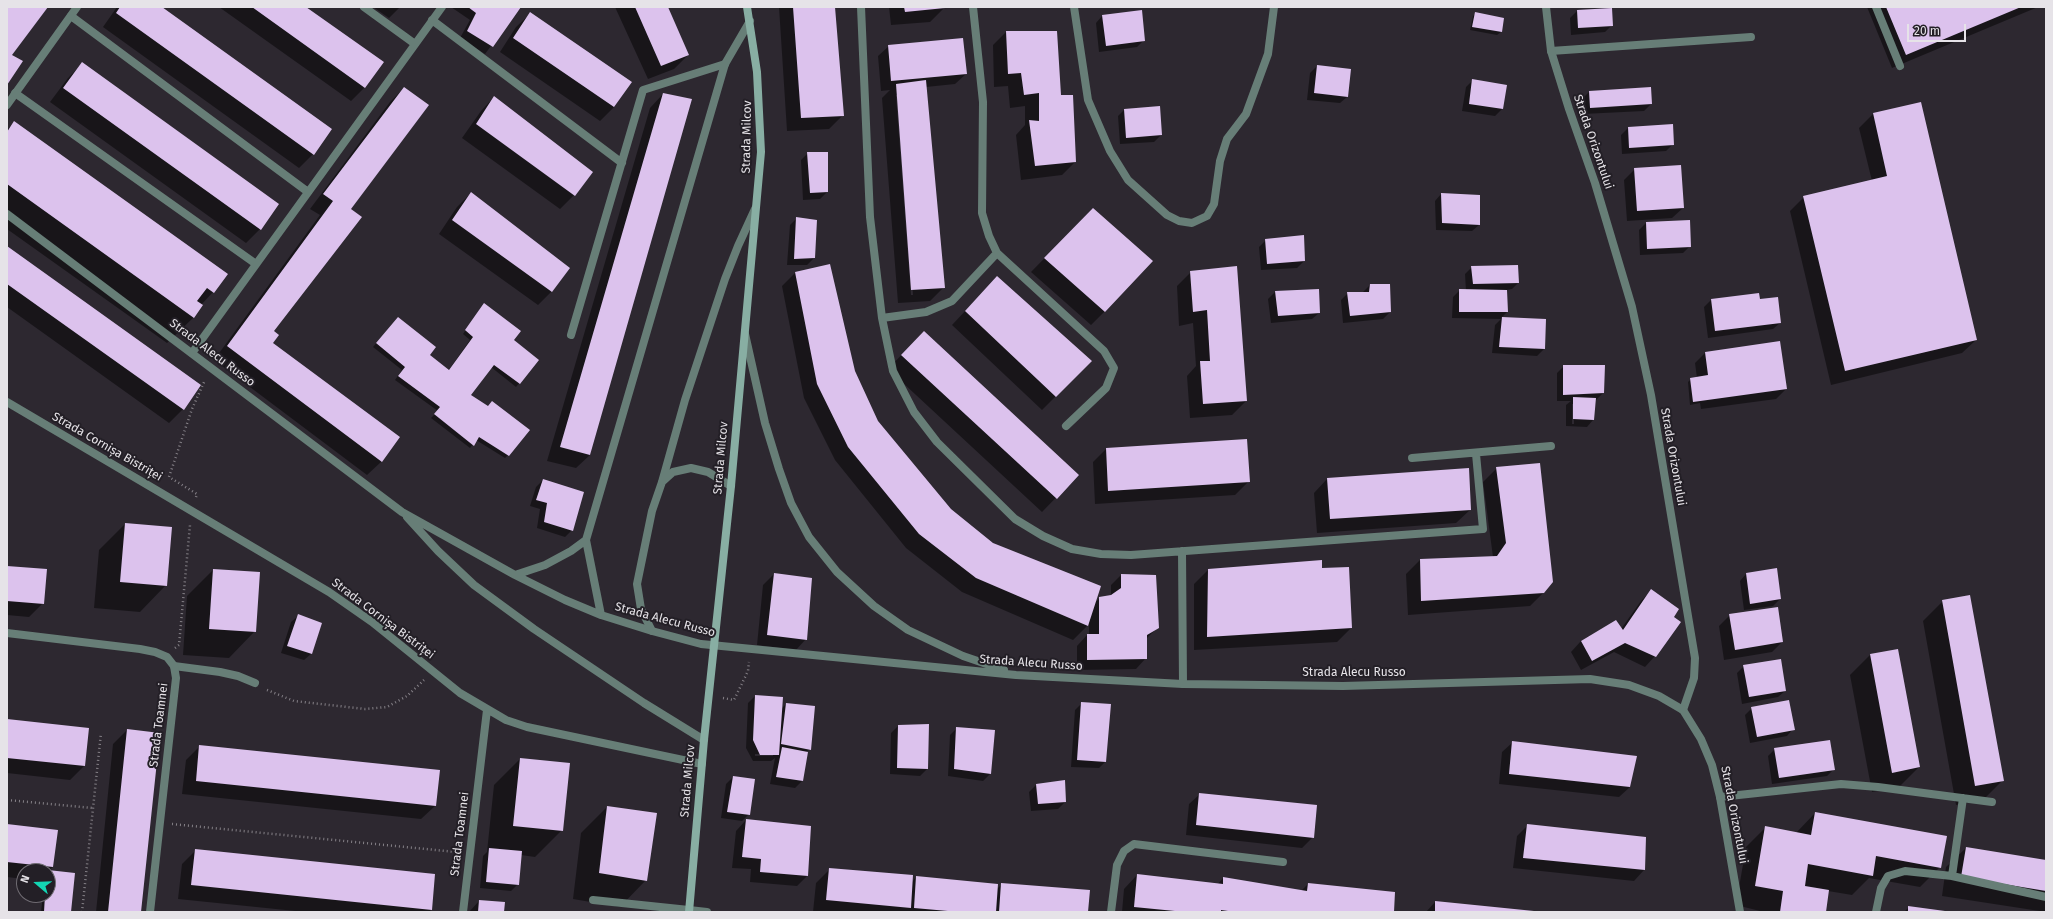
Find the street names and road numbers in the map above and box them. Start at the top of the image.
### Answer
street label: Strada Orizontului [1570,93,1616,191]
street label: Strada Milcov [739,100,755,174]
street label: Strada Alecu Russo [166,316,258,390]
street label: Strada Orizontului [1657,407,1689,507]
street label: Strada Cornișa Bistriței [49,410,165,484]
street label: Strada Milcov [711,421,731,495]
street label: Strada Cornișa Bistriței [329,576,437,662]
street label: Strada Alecu Russo [613,600,717,640]
street label: Strada Alecu Russo [979,652,1083,674]
street label: Strada Alecu Russo [1302,666,1406,680]
street label: Strada Toamnei [147,682,171,768]
street label: Strada Milcov [678,744,698,818]
street label: Strada Orizontului [1717,765,1751,865]
street label: Strada Toamnei [448,791,472,877]

